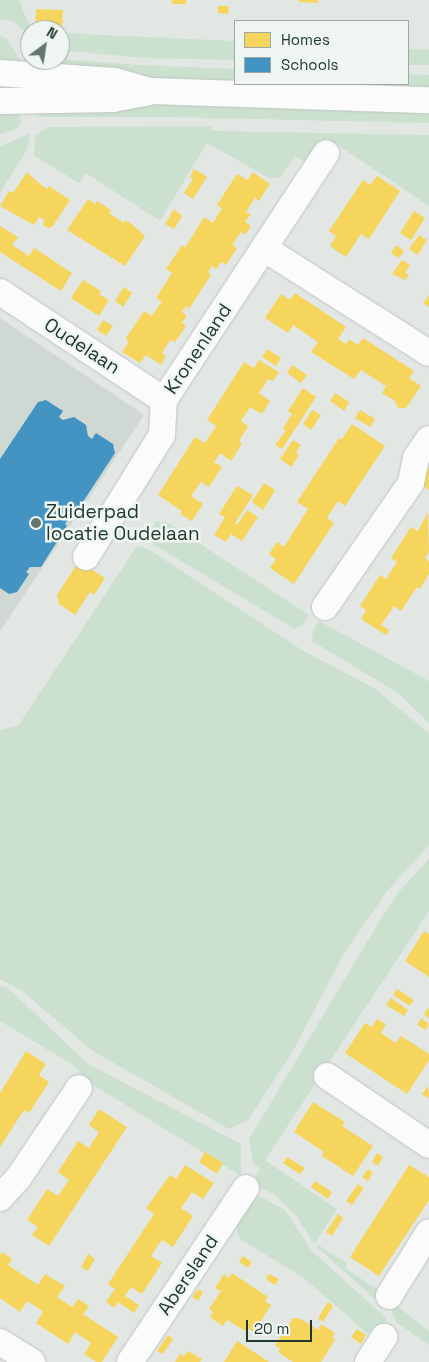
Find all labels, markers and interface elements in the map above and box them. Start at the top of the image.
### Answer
north arrow [20,20,70,70]
legend [234,20,409,85]
text: N [44,23,61,43]
text: Homes [281,30,330,49]
text: Schools [281,55,338,74]
street label: Kronenland [159,299,237,399]
street label: Oudelaan [40,313,124,379]
place label: Zuiderpad locatie Oudelaan [46,501,200,545]
marker: Zuiderpad locatie Oudelaan [30,517,42,529]
street label: Abersland [153,1231,223,1319]
scale bar [249,1310,315,1342]
text: 20 m [254,1319,289,1338]

